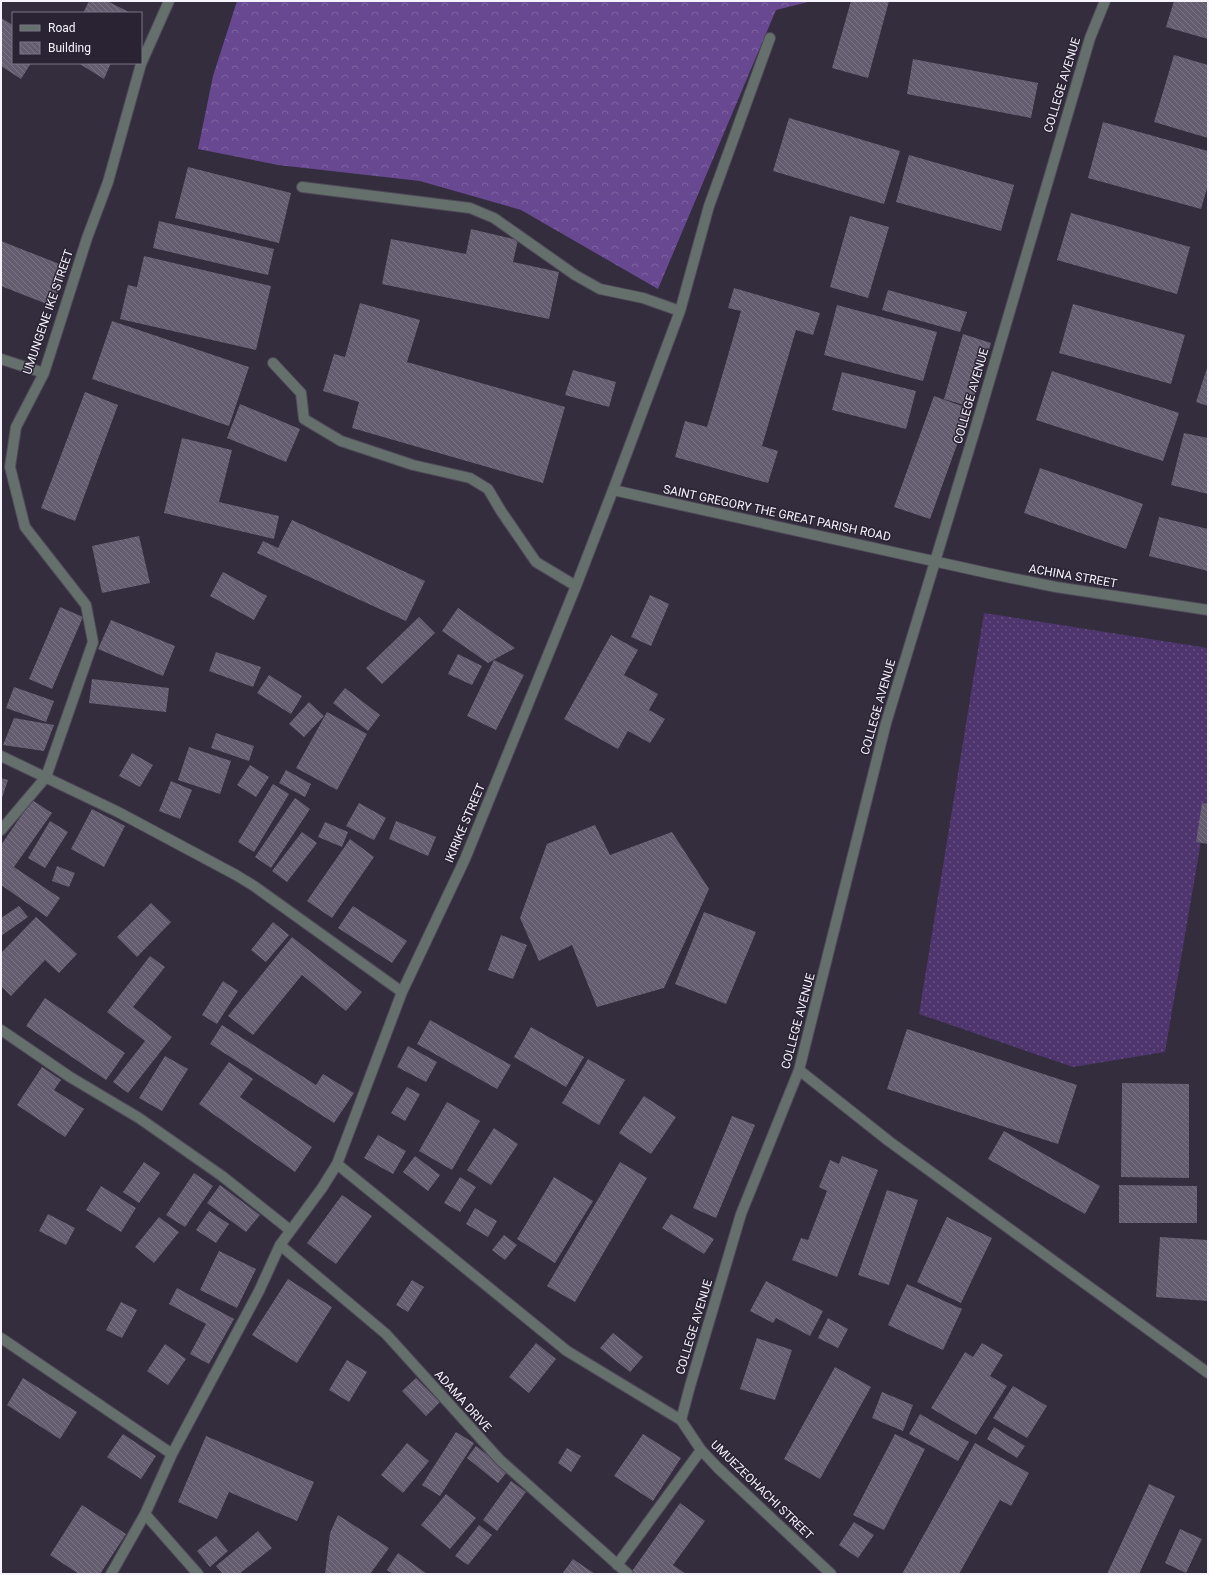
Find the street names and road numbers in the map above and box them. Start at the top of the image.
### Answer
street label: COLLEGE AVENUE [1041,36,1083,134]
street label: UMUNGENE IKE STREET [20,248,76,376]
street label: COLLEGE AVENUE [951,346,991,445]
street label: SAINT GREGORY THE GREAT PARISH ROAD [662,482,892,544]
street label: ACHINA STREET [1028,561,1118,591]
street label: COLLEGE AVENUE [858,657,898,756]
street label: IKIRIKE STREET [442,781,488,865]
street label: COLLEGE AVENUE [778,971,818,1070]
street label: COLLEGE AVENUE [673,1278,715,1376]
street label: ADAMA DRIVE [432,1367,494,1435]
street label: UMUEZEOHACHI STREET [708,1437,816,1543]

